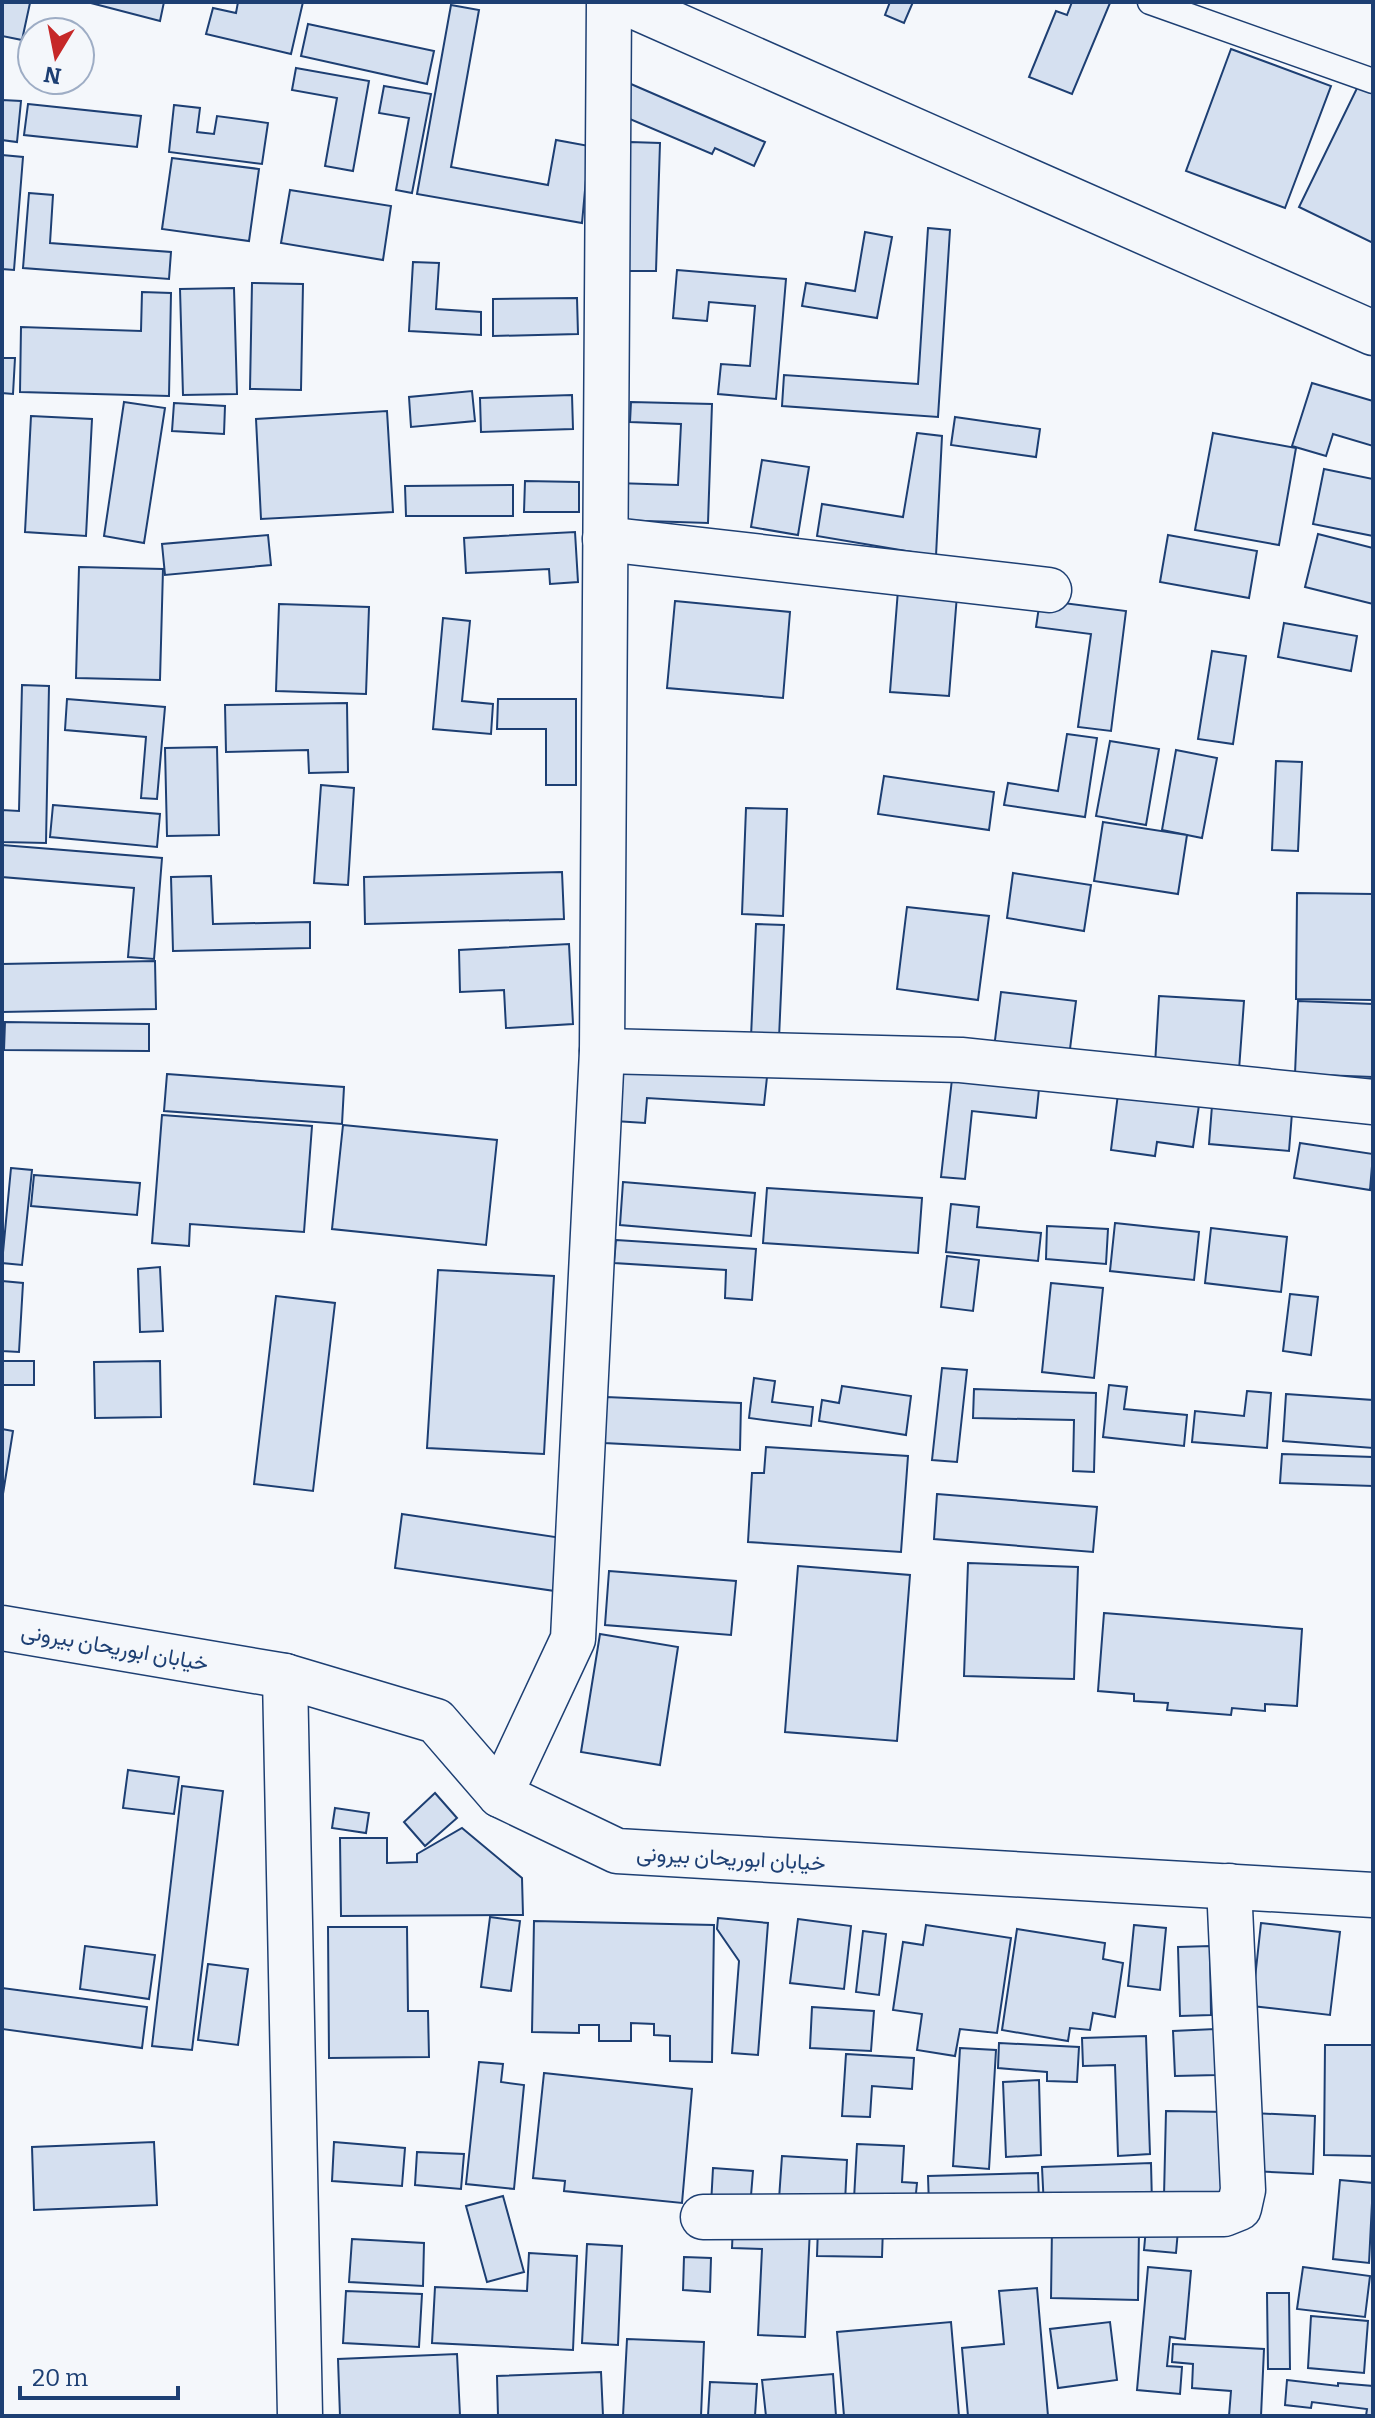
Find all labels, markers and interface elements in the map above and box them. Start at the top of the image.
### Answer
north arrow [16,16,96,96]
text: N [42,60,63,90]
street label: خیابان ابوریحان بیرونی [19,1617,211,1677]
street label: خیابان ابوریحان بیرونی [636,1840,826,1876]
scale bar [20,2350,178,2400]
text: 20 m [32,2364,88,2392]

